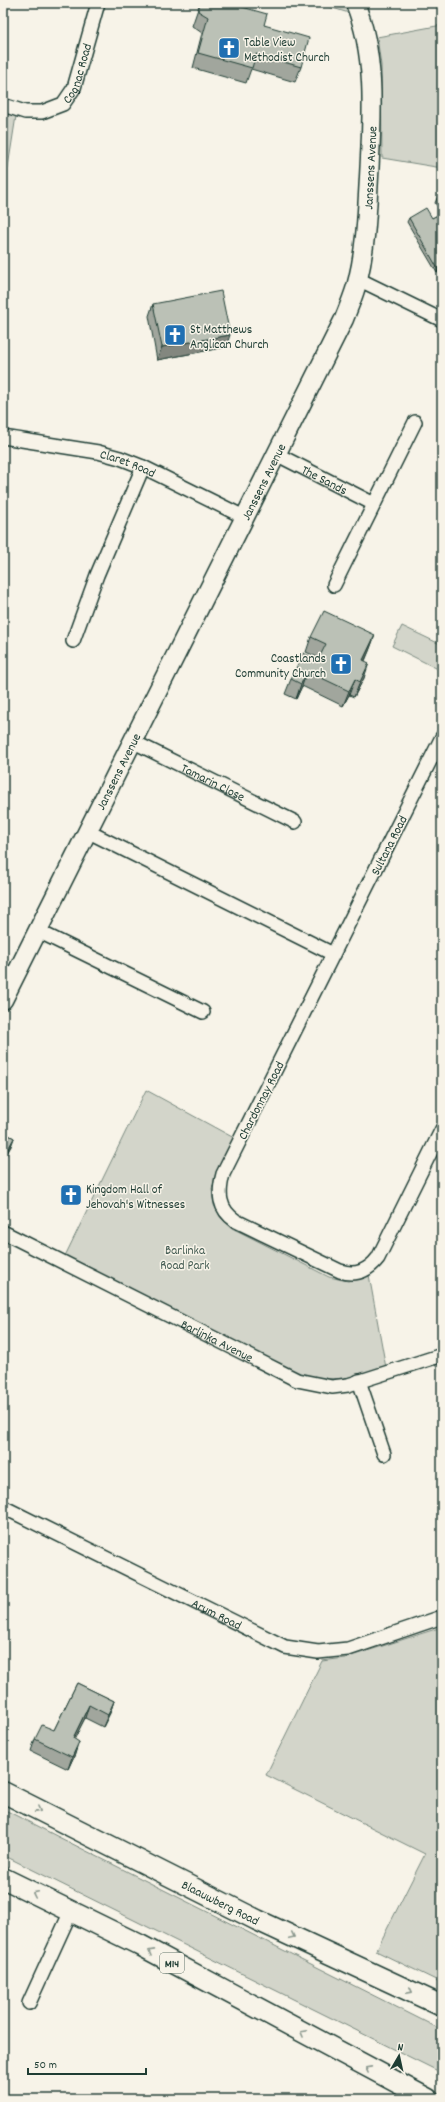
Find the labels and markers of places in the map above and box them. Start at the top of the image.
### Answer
place label: Table View Methodist Church [244,34,330,68]
church icon: Table View Methodist Church [216,35,242,61]
place label: St Matthews Anglican Church [190,321,269,355]
church icon: St Matthews Anglican Church [162,322,188,348]
place label: Coastlands Community Church [235,650,326,684]
church icon: Coastlands Community Church [328,651,354,677]
place label: Kingdom Hall of Jehovah's Witnesses [86,1181,185,1215]
church icon: Kingdom Hall of Jehovah's Witnesses [58,1182,84,1208]

